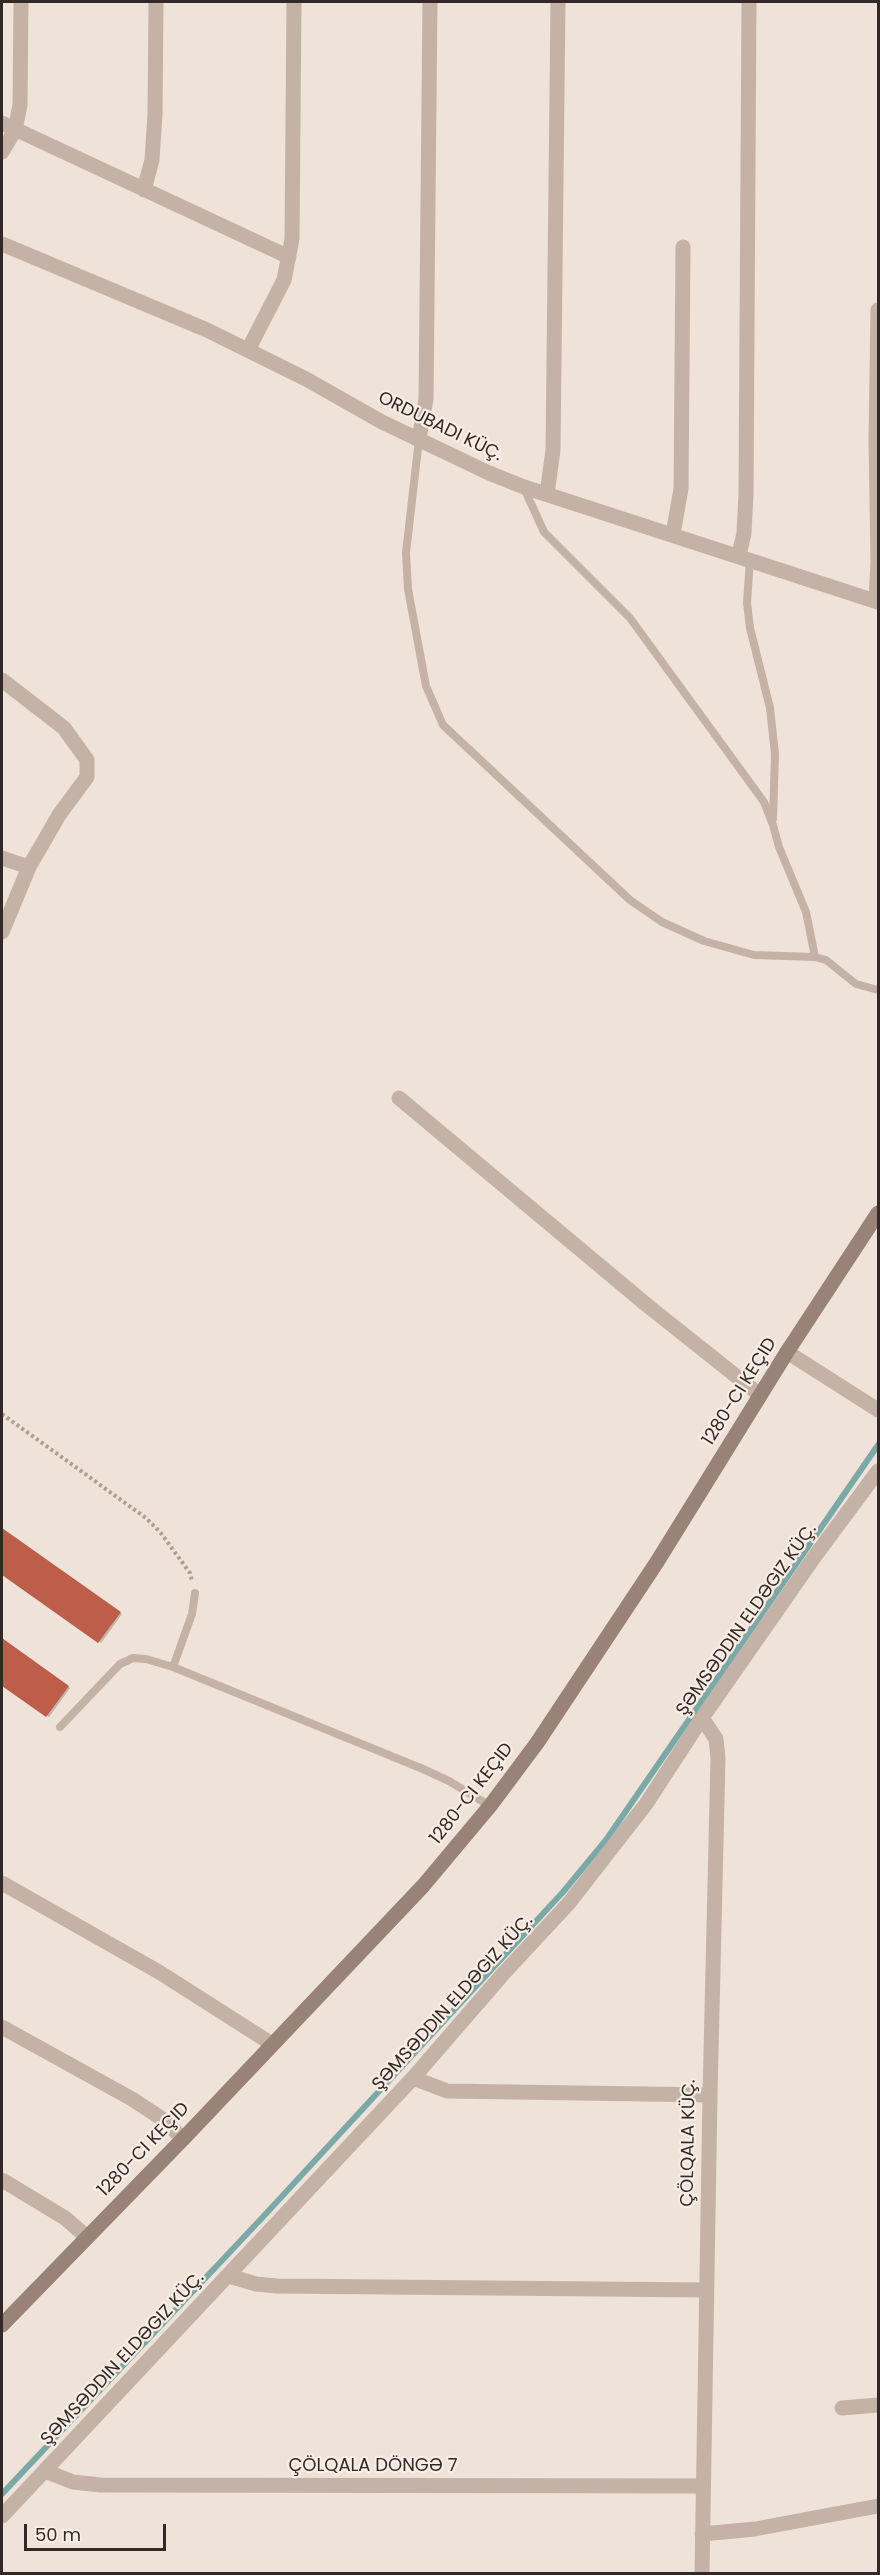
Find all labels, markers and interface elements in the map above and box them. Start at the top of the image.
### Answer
street label: ORDUBADI KÜÇ. [374,388,506,466]
street label: 1280-CI KEÇID [698,1334,782,1450]
street label: ŞƏMSƏDDIN ELDƏGIZ KÜÇ. [672,1520,822,1720]
street label: 1280-CI KEÇID [426,1739,518,1849]
street label: ŞƏMSƏDDIN ELDƏGIZ KÜÇ. [368,1910,538,2096]
street label: ÇÖLQALA KÜÇ. [677,2079,701,2207]
street label: 1280-CI KEÇID [94,2098,194,2202]
street label: ŞƏMSƏDDIN ELDƏGIZ KÜÇ. [37,2268,209,2450]
street label: ÇÖLQALA DÖNGƏ 7 [288,2455,458,2477]
scale bar [27,2512,170,2550]
text: 50 m [35,2522,81,2547]

